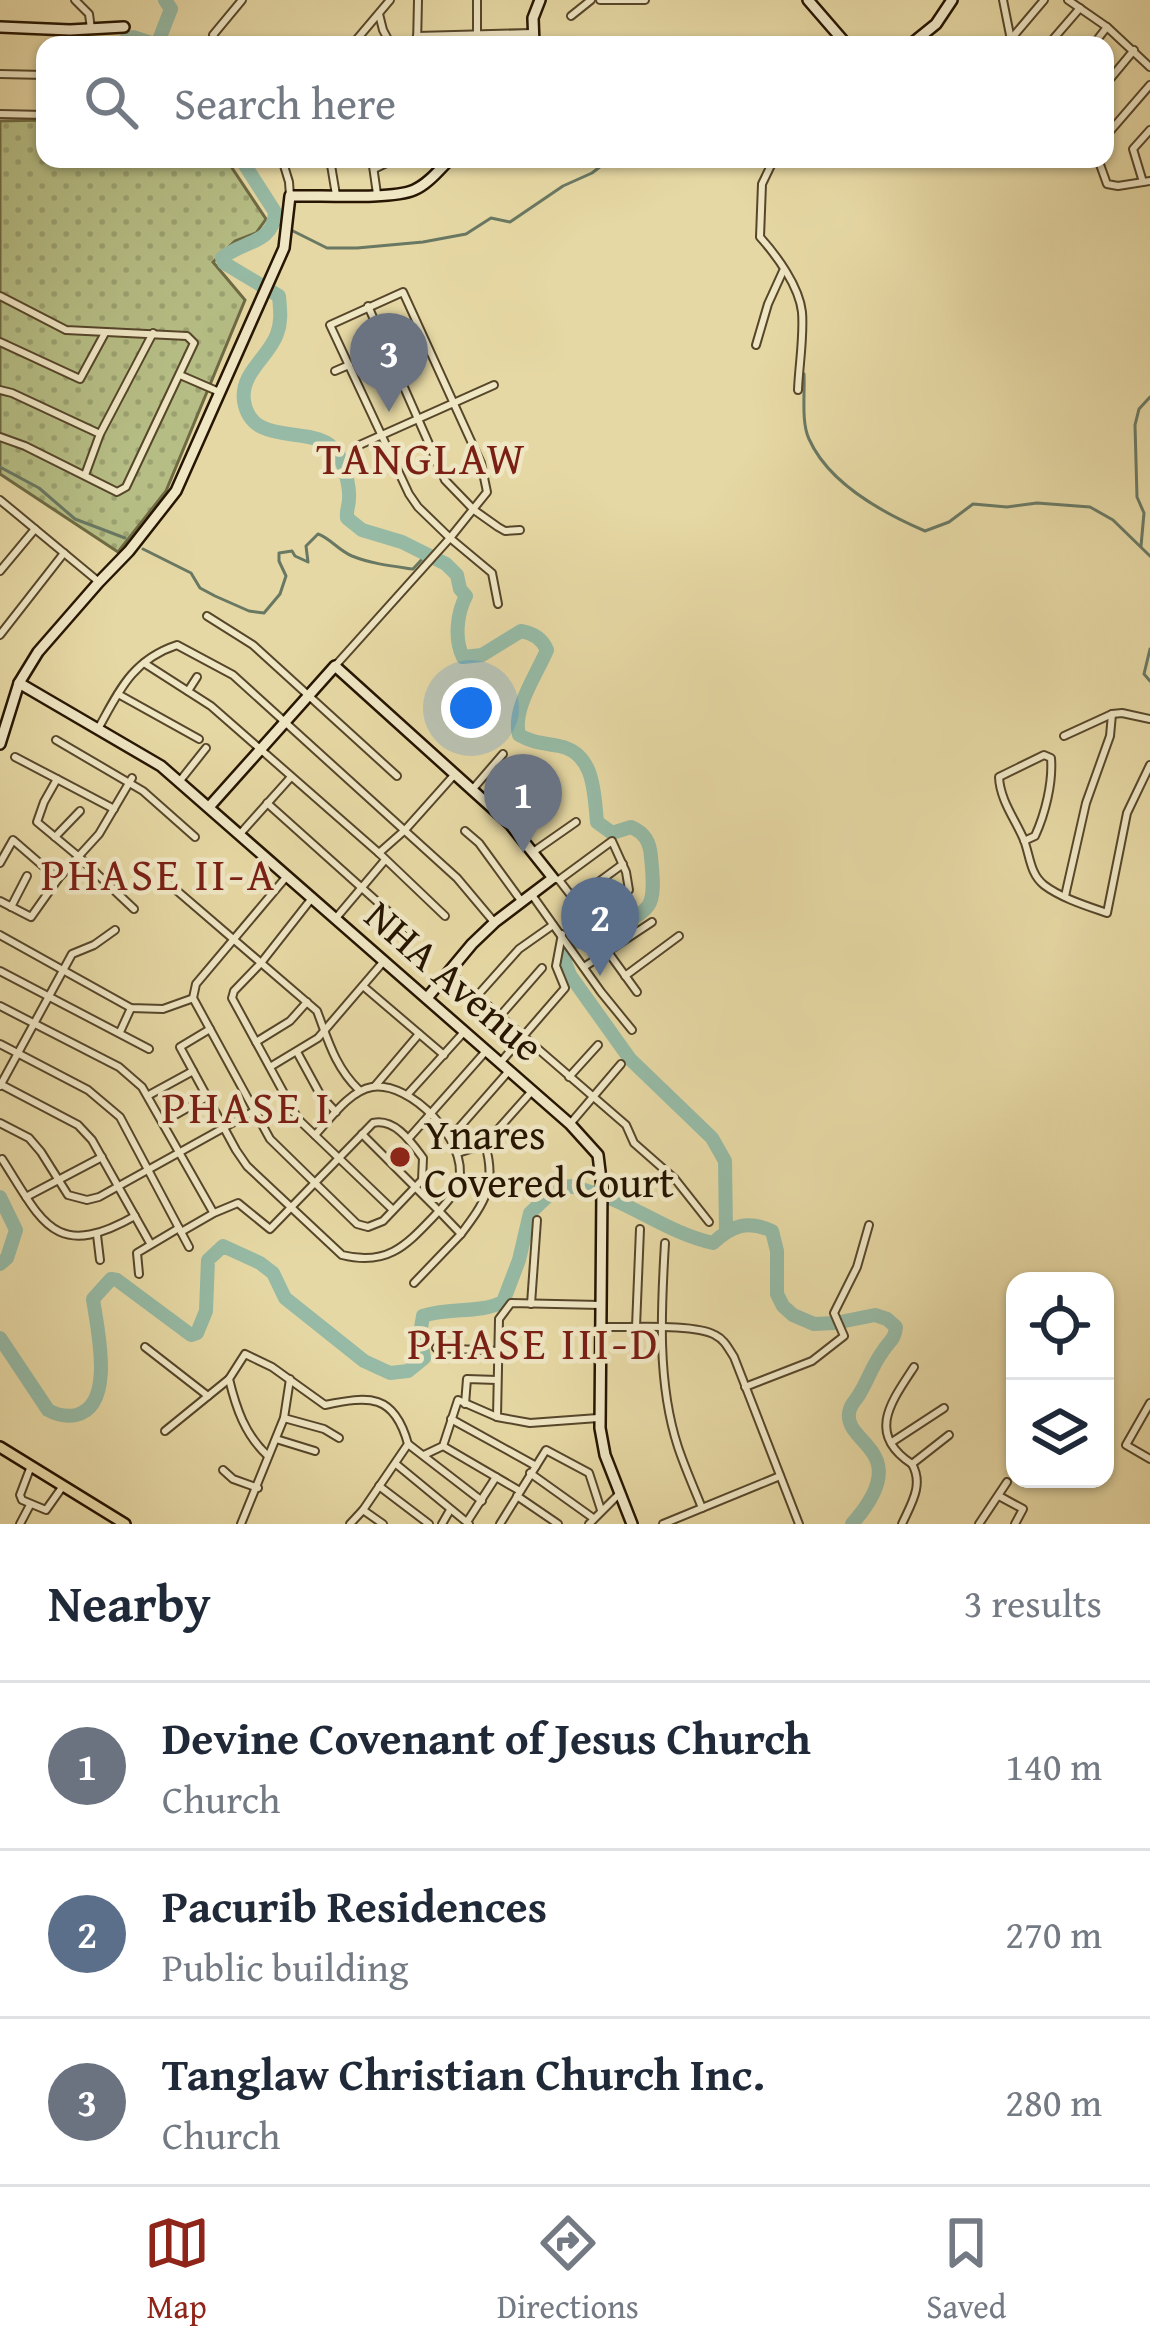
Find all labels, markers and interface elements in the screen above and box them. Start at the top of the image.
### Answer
search box [36,36,1114,168]
icon: search [78,69,144,135]
text: Search here [174,70,396,135]
pin: 3 [350,313,428,412]
district label: TANGLAW [316,425,528,490]
your location [441,678,501,738]
pin: 1 [484,754,562,853]
district label: PHASE II-A [41,841,277,906]
pin: 2 [561,877,639,976]
street label: NHA Avenue [352,885,558,1075]
district label: PHASE I [162,1074,332,1139]
place label: Ynares Covered Court [424,1103,674,1212]
marker: Ynares Covered Court [387,1144,413,1170]
map controls [1006,1272,1114,1488]
button: locate [1006,1272,1114,1380]
district label: PHASE III-D [407,1310,661,1375]
button: layers [1006,1380,1114,1488]
text: Nearby [48,1565,211,1640]
text: 3 results [964,1574,1102,1631]
text: Devine Covenant of Jesus Church [162,1705,811,1770]
text: 1 [77,1737,97,1794]
text: 140 m [1005,1737,1102,1794]
text: Church [162,1770,280,1827]
text: Pacurib Residences [162,1873,547,1938]
text: 2 [77,1905,97,1962]
text: 270 m [1005,1905,1102,1962]
text: Public building [162,1938,408,1995]
text: Tanglaw Christian Church Inc. [162,2041,765,2106]
text: 3 [77,2073,97,2130]
text: 280 m [1005,2073,1102,2130]
text: Church [162,2106,280,2163]
tab: Map [144,2210,210,2330]
tab: Directions [497,2210,639,2330]
tab: Saved [926,2210,1006,2330]

